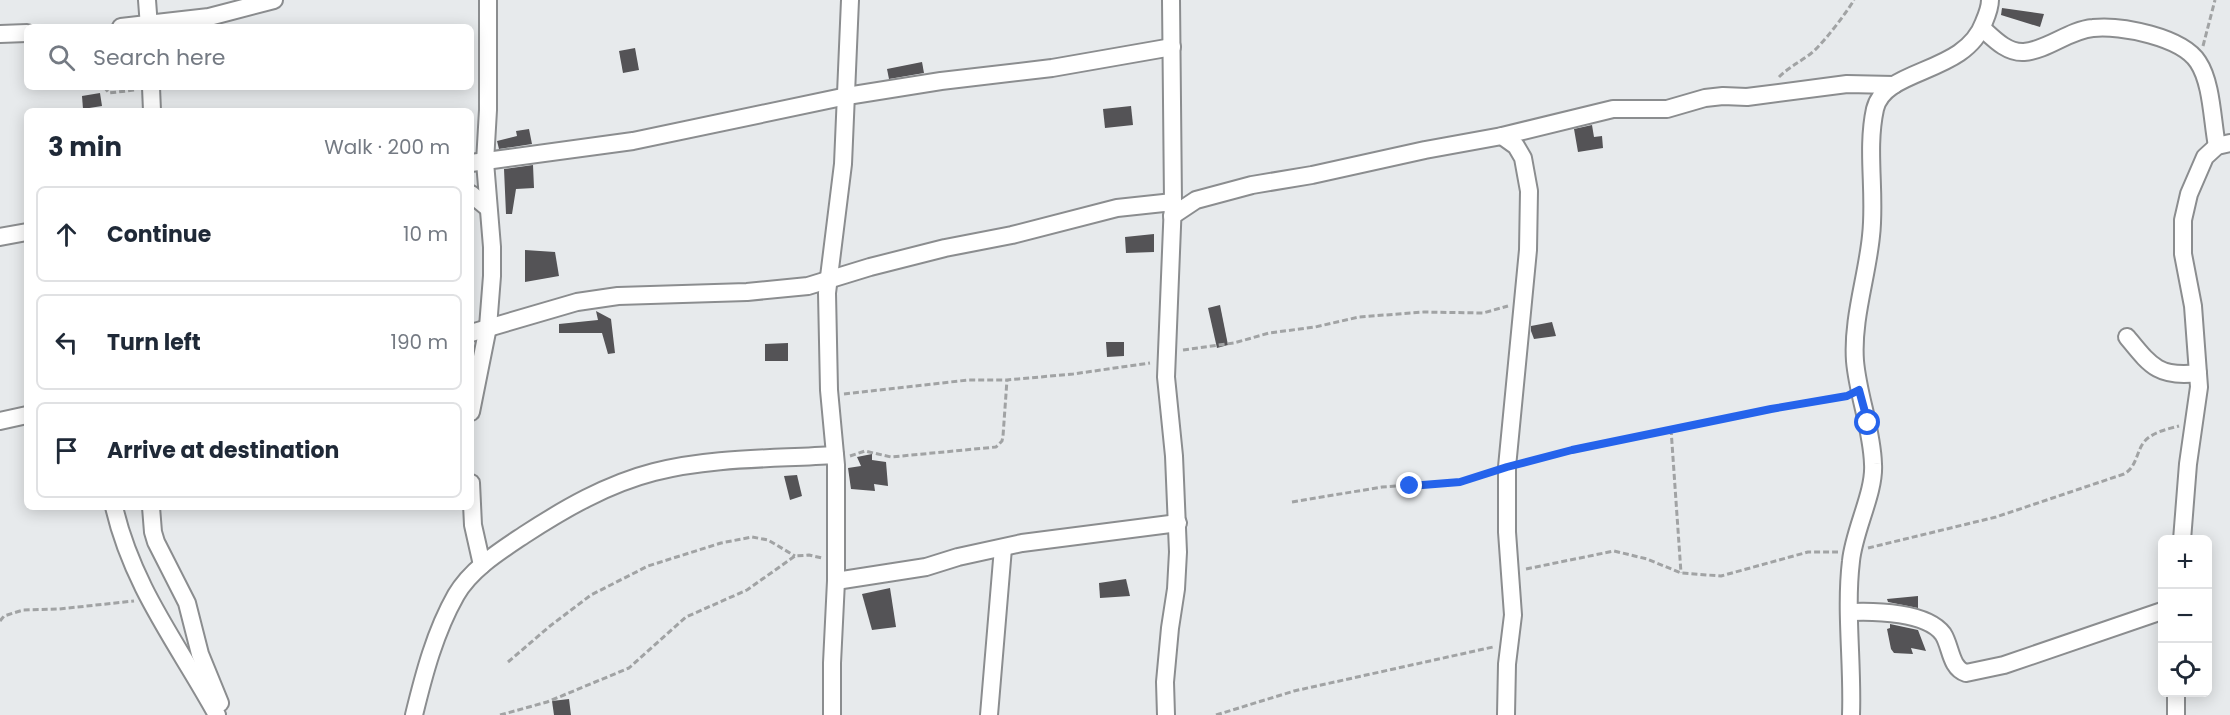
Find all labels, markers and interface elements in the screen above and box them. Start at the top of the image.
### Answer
search box [24,24,474,90]
icon: search [45,41,78,74]
text: Search here [93,42,226,73]
text: 3 min [48,129,122,165]
text: Walk · 200 m [324,133,450,161]
icon: ahead [50,218,83,251]
text: Continue [107,219,211,250]
text: 10 m [403,220,448,248]
icon: left [50,326,83,359]
text: Turn left [107,327,201,358]
text: 190 m [391,328,448,356]
route start [1854,409,1880,435]
icon: arrive [50,434,83,467]
text: Arrive at destination [107,435,339,466]
route end [1396,472,1422,498]
map controls [2158,535,2212,697]
button: + [2158,535,2212,589]
button: − [2158,589,2212,643]
button: locate [2158,643,2212,697]

